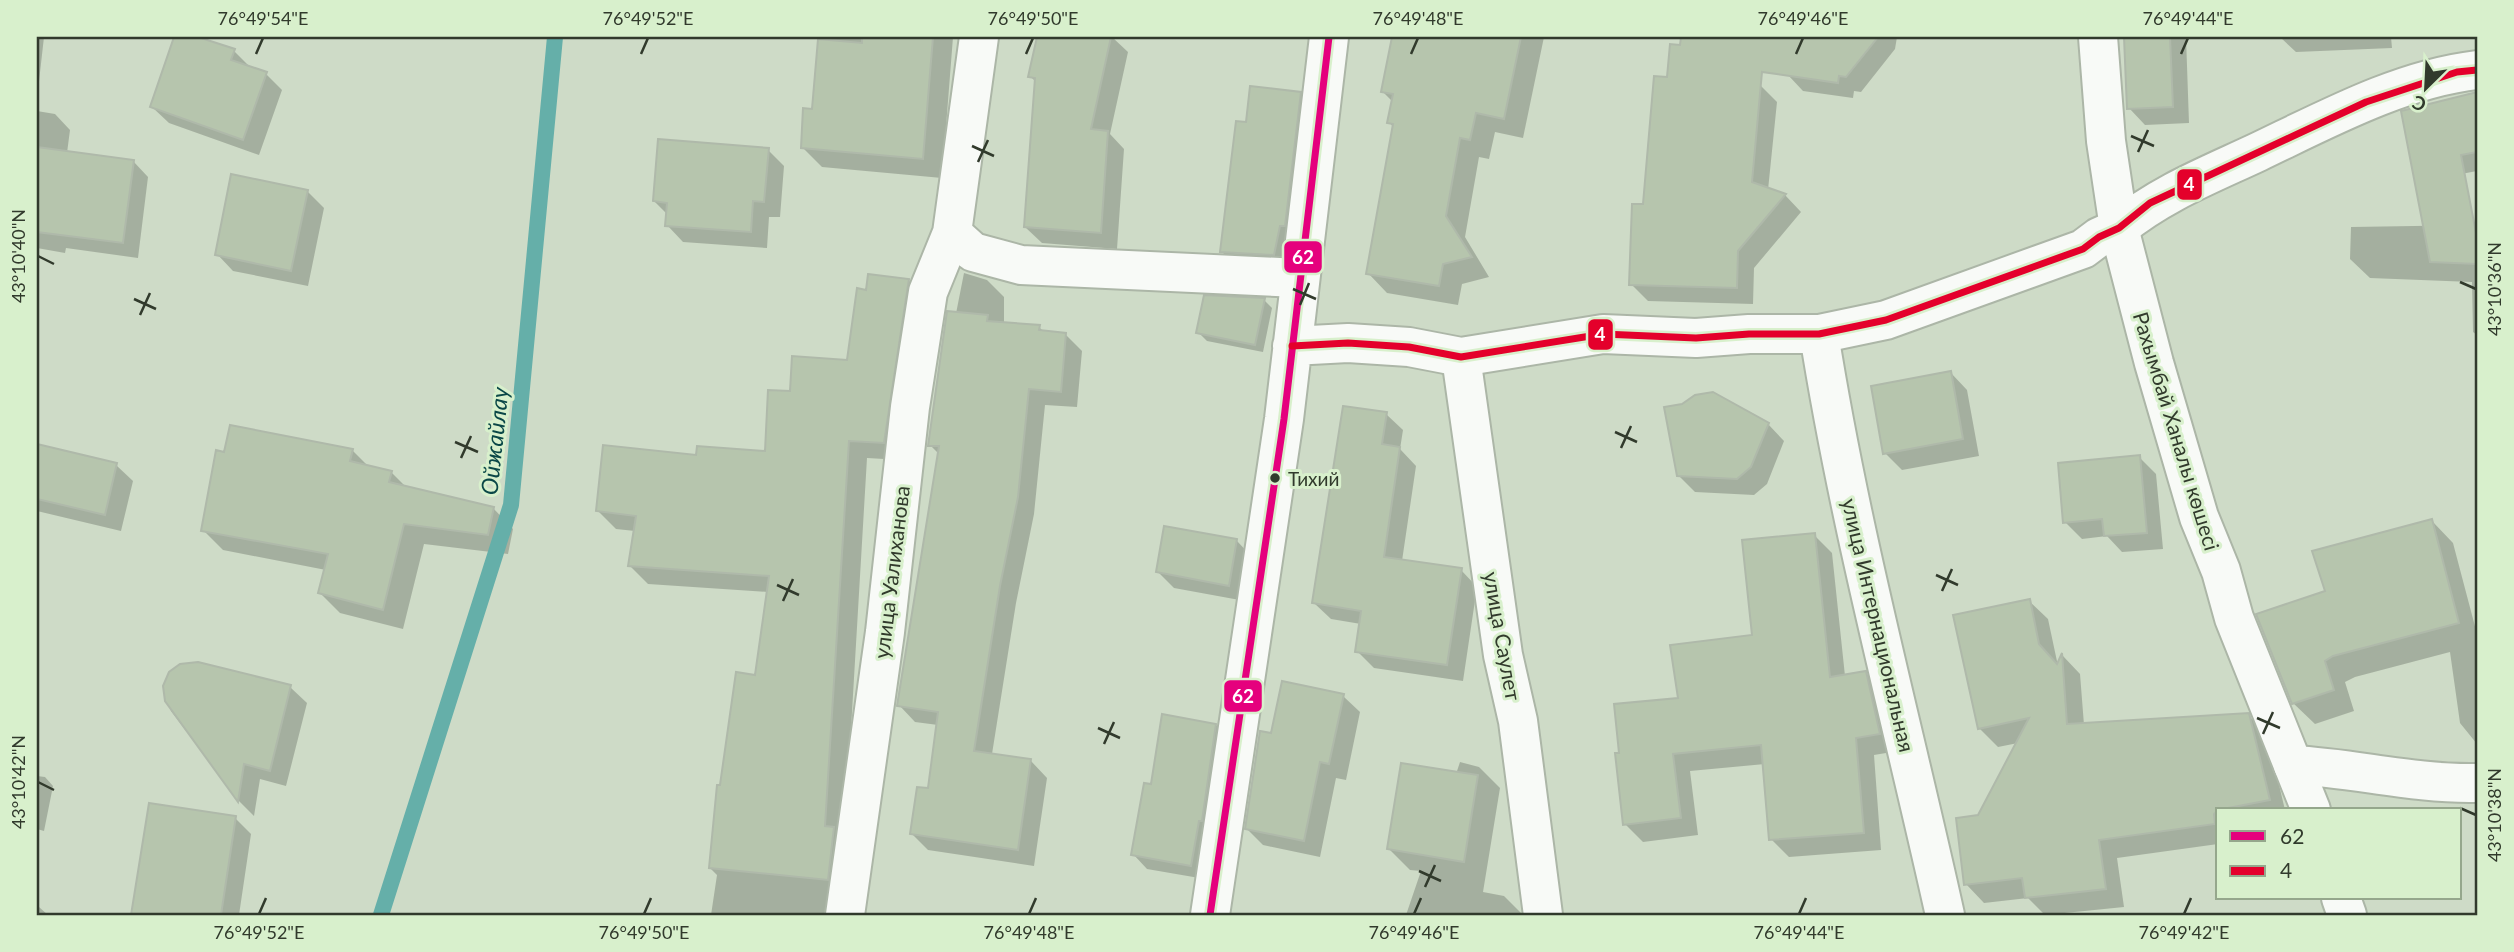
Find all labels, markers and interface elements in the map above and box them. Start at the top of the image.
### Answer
text: 76°49'54"E [218,7,308,29]
text: 76°49'52"E [603,7,693,29]
text: 76°49'50"E [988,7,1078,29]
text: 76°49'48"E [1373,7,1463,29]
text: 76°49'46"E [1758,7,1848,29]
text: 76°49'44"E [2143,7,2233,29]
north arrow [2392,52,2462,122]
text: С [2408,91,2429,117]
line badge: 4 [2176,168,2203,201]
text: 4 [2183,172,2195,195]
text: 43°10'40"N [7,209,29,303]
line badge: 62 [1283,240,1323,274]
text: 43°10'36"N [2483,242,2505,336]
text: 62 [1292,245,1314,268]
street label: Рахымбай Ханалы көшесі [2129,309,2225,553]
line badge: 4 [1587,318,1614,351]
text: 4 [1594,322,1606,345]
water label: Ойжайлау [474,385,514,496]
place label: Тихий [1288,467,1339,490]
marker: Тихий [1268,471,1282,485]
street label: улица Уалиханова [868,484,914,660]
street label: улица Интернациональная [1838,496,1920,754]
street label: улица Саулет [1479,570,1527,703]
line badge: 62 [1223,679,1263,713]
text: 62 [1232,684,1254,707]
text: 43°10'42"N [7,735,29,829]
text: 43°10'38"N [2483,768,2505,862]
legend [2216,808,2462,900]
text: 62 [2280,823,2304,848]
text: 4 [2280,857,2292,882]
text: 76°49'52"E [214,921,304,943]
text: 76°49'50"E [599,921,689,943]
text: 76°49'48"E [984,921,1074,943]
text: 76°49'46"E [1369,921,1459,943]
text: 76°49'44"E [1754,921,1844,943]
text: 76°49'42"E [2139,921,2229,943]

